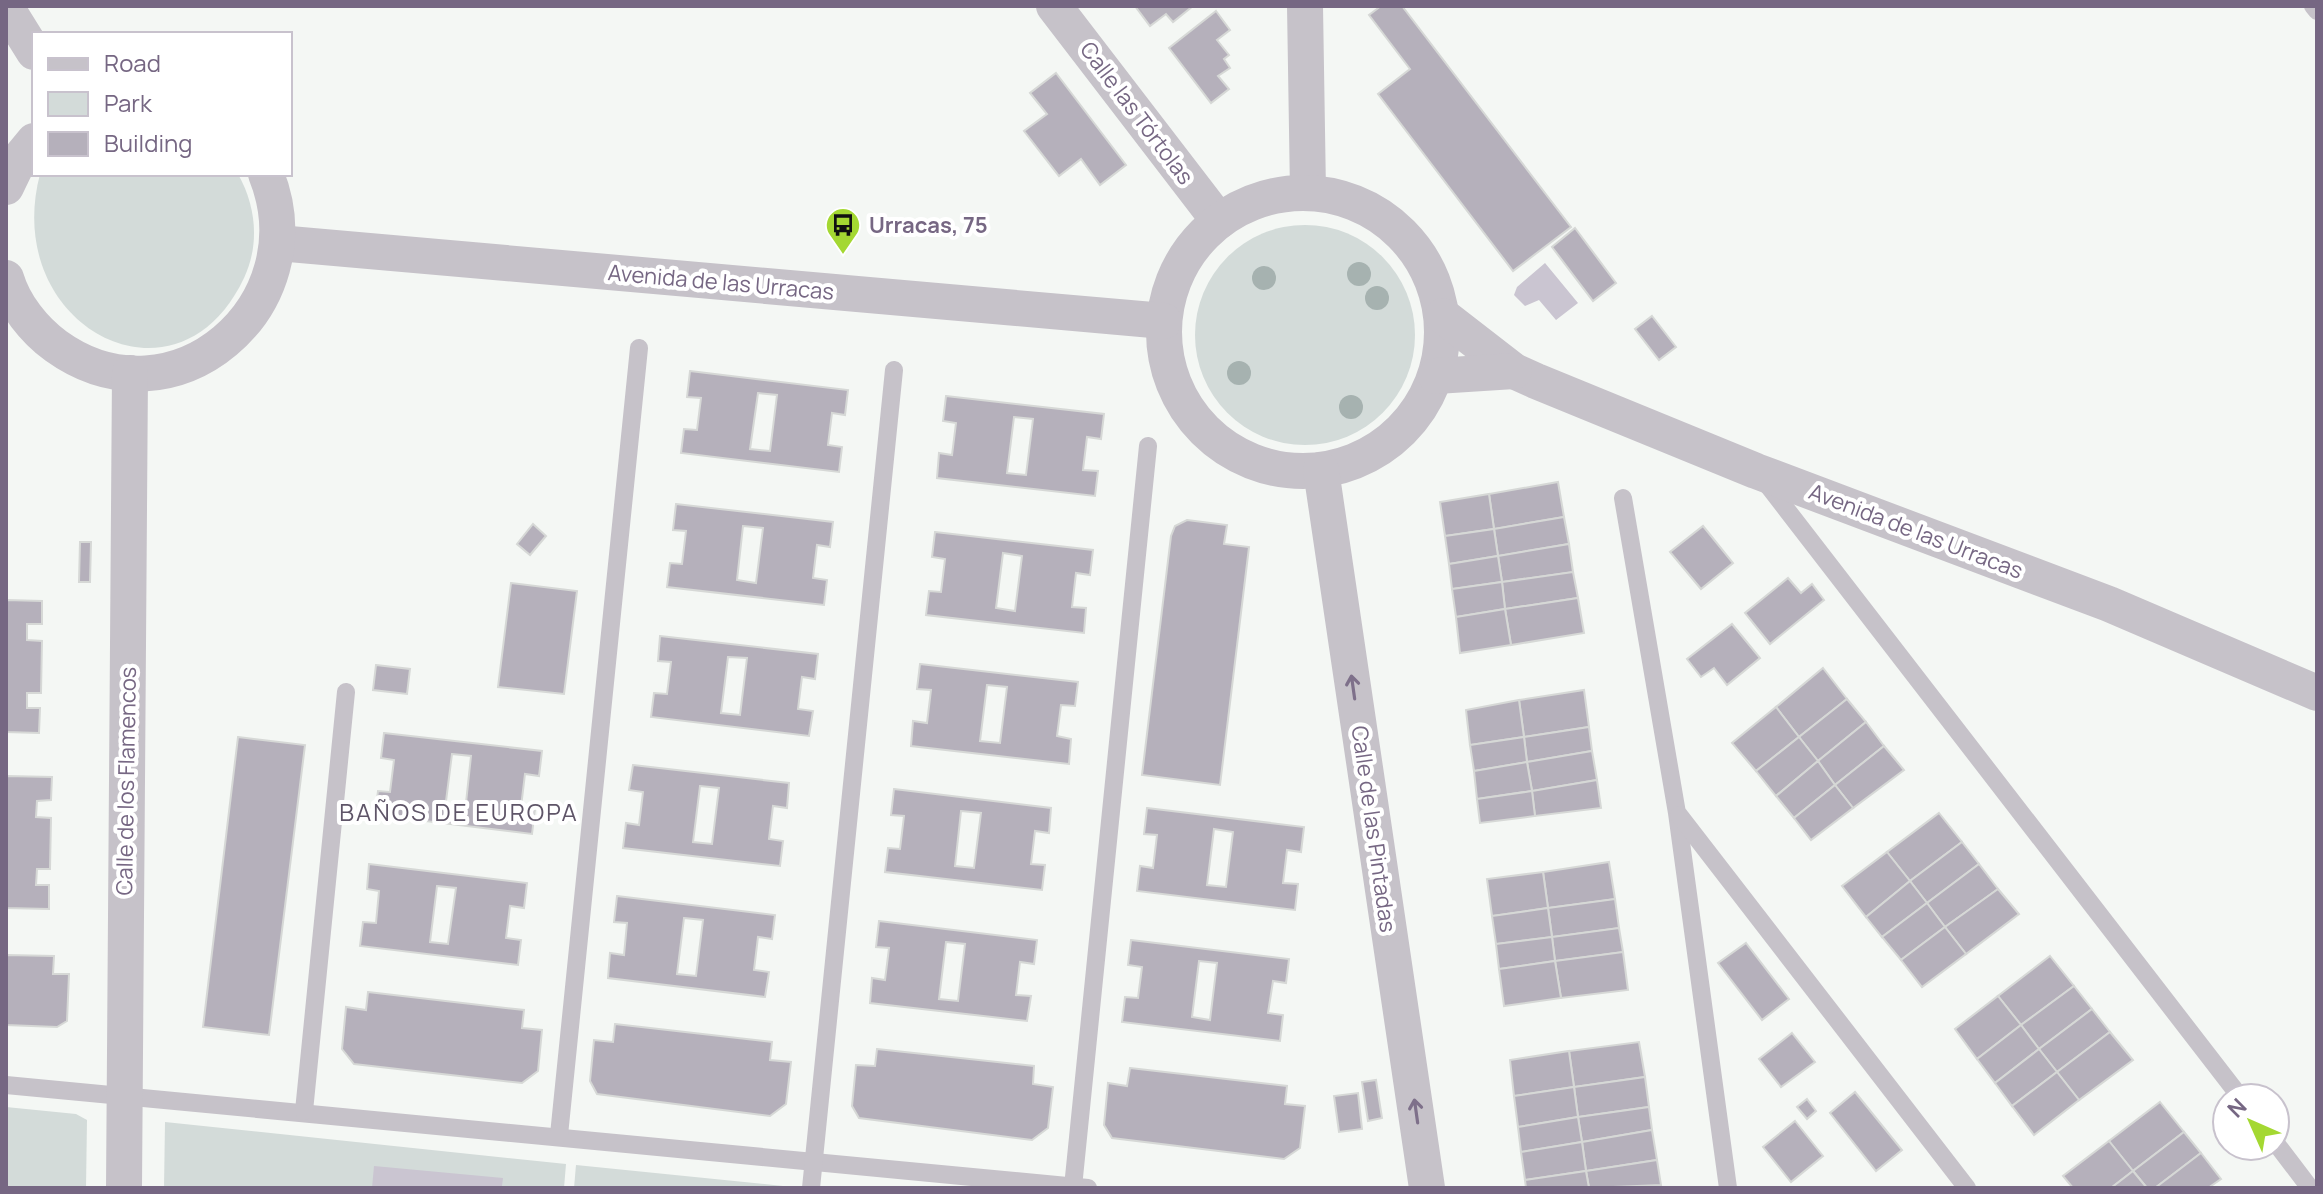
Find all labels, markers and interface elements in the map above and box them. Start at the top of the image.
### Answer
legend [32,32,292,176]
street label: Calle las Tórtolas [1073,36,1201,190]
text: Road [104,46,161,79]
text: Park [104,86,153,119]
text: Building [104,126,192,159]
bus stop icon: Urracas, 75 [824,206,862,256]
place label: Urracas, 75 [869,210,988,240]
street label: Avenida de las Urracas [607,257,835,307]
street label: Avenida de las Urracas [1805,476,2027,586]
street label: Calle de los Flamencos [109,666,143,896]
one-way arrow [1345,675,1360,701]
street label: Calle de las Pintadas [1345,724,1403,934]
district label: BAÑOS DE EUROPA [339,795,579,828]
north arrow [2211,1082,2291,1162]
text: N [2221,1092,2253,1124]
one-way arrow [1408,1099,1423,1124]

